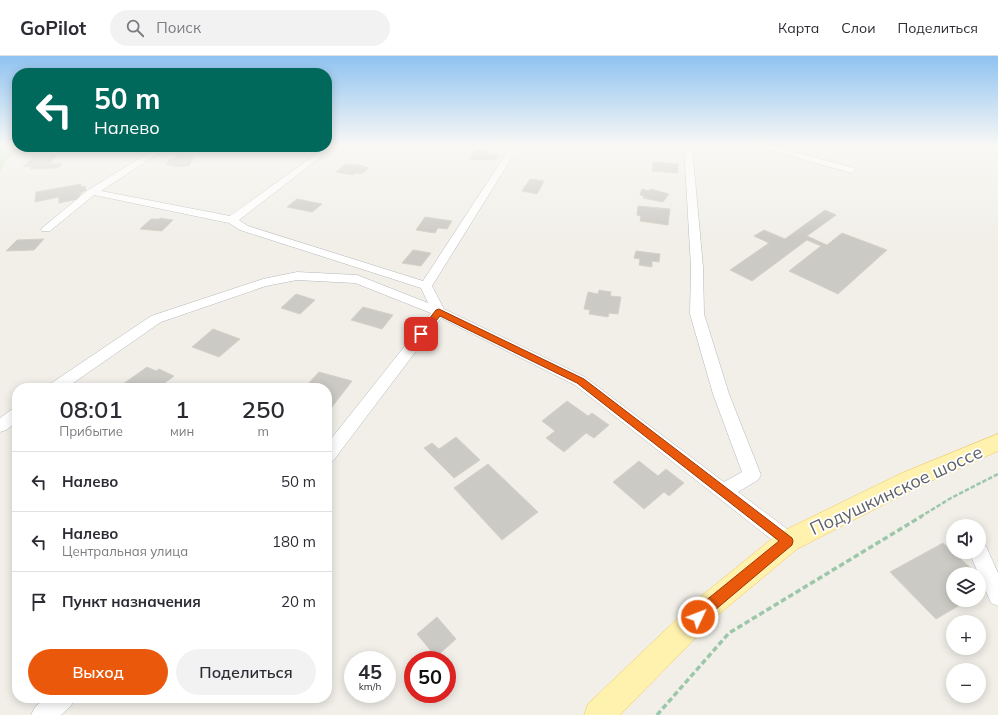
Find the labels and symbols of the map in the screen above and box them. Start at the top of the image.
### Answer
pin [404,317,438,351]
street label: Подушкинское шоссе [806,440,986,540]
position arrow [677,596,719,638]
speed limit sign: 50 [404,651,456,703]

